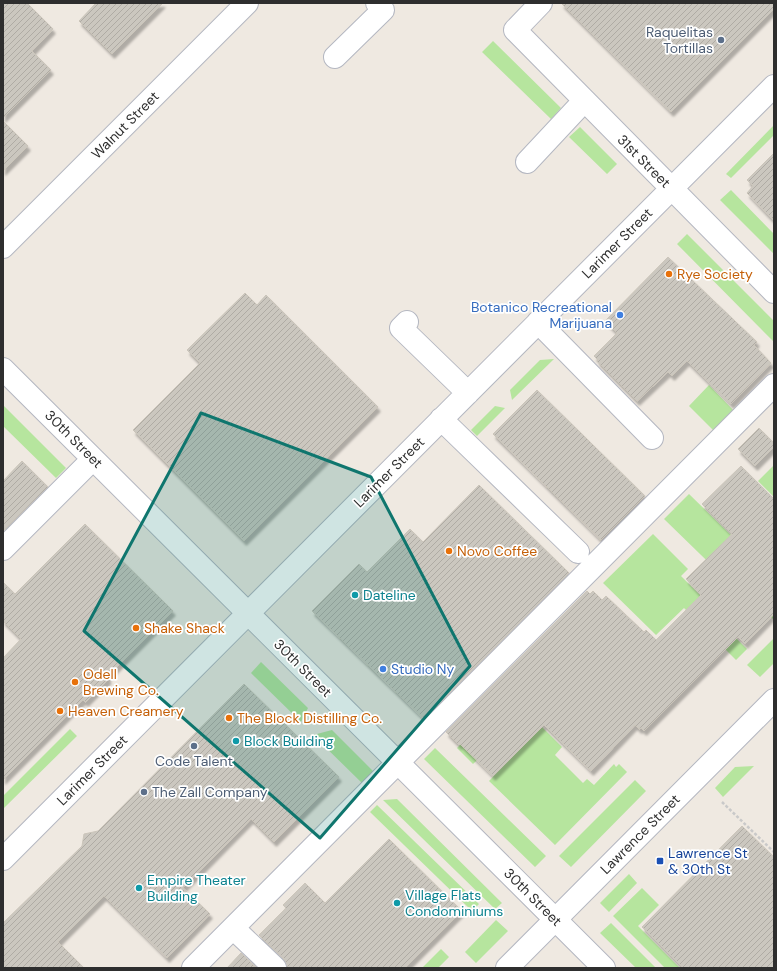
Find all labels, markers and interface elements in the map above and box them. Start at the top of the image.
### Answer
place label: Raquelitas Tortillas [646,23,713,57]
marker: Raquelitas Tortillas [716,35,726,45]
street label: Walnut Street [87,87,163,163]
street label: 31st Street [614,131,674,191]
street label: Larimer Street [578,204,656,282]
place label: Rye Society [677,265,753,283]
marker: Rye Society [664,269,674,279]
place label: Botanico Recreational Marijuana [471,298,612,332]
marker: Botanico Recreational Marijuana [615,310,625,320]
street label: 30th Street [41,406,107,472]
street label: Larimer Street [350,433,428,511]
place label: Novo Coffee [457,542,537,560]
marker: Novo Coffee [444,546,454,556]
place label: Dateline [363,586,416,604]
marker: Dateline [350,590,360,600]
place label: Shake Shack [144,619,225,637]
marker: Shake Shack [131,623,141,633]
street label: 30th Street [270,635,336,701]
place label: Studio Ny [391,660,454,678]
marker: Studio Ny [378,664,388,674]
place label: Odell Brewing Co. [83,665,159,699]
marker: Odell Brewing Co. [70,677,80,687]
place label: Heaven Creamery [68,702,184,720]
marker: Heaven Creamery [55,706,65,716]
place label: The Block Distilling Co. [237,709,382,727]
marker: The Block Distilling Co. [224,713,234,723]
street label: Larimer Street [53,731,131,809]
place label: Block Building [244,732,334,750]
marker: Block Building [231,736,241,746]
marker: Code Talent [189,741,199,751]
place label: Code Talent [155,752,233,770]
place label: The Zall Company [152,783,268,801]
marker: The Zall Company [139,787,149,797]
street label: Lawrence Street [596,790,684,878]
place label: Lawrence St & 30th St [668,844,748,878]
marker: Lawrence St & 30th St [655,856,665,866]
street label: 30th Street [500,864,566,930]
place label: Empire Theater Building [147,871,246,905]
marker: Empire Theater Building [134,883,144,893]
place label: Village Flats Condominiums [405,886,503,920]
marker: Village Flats Condominiums [392,898,402,908]

